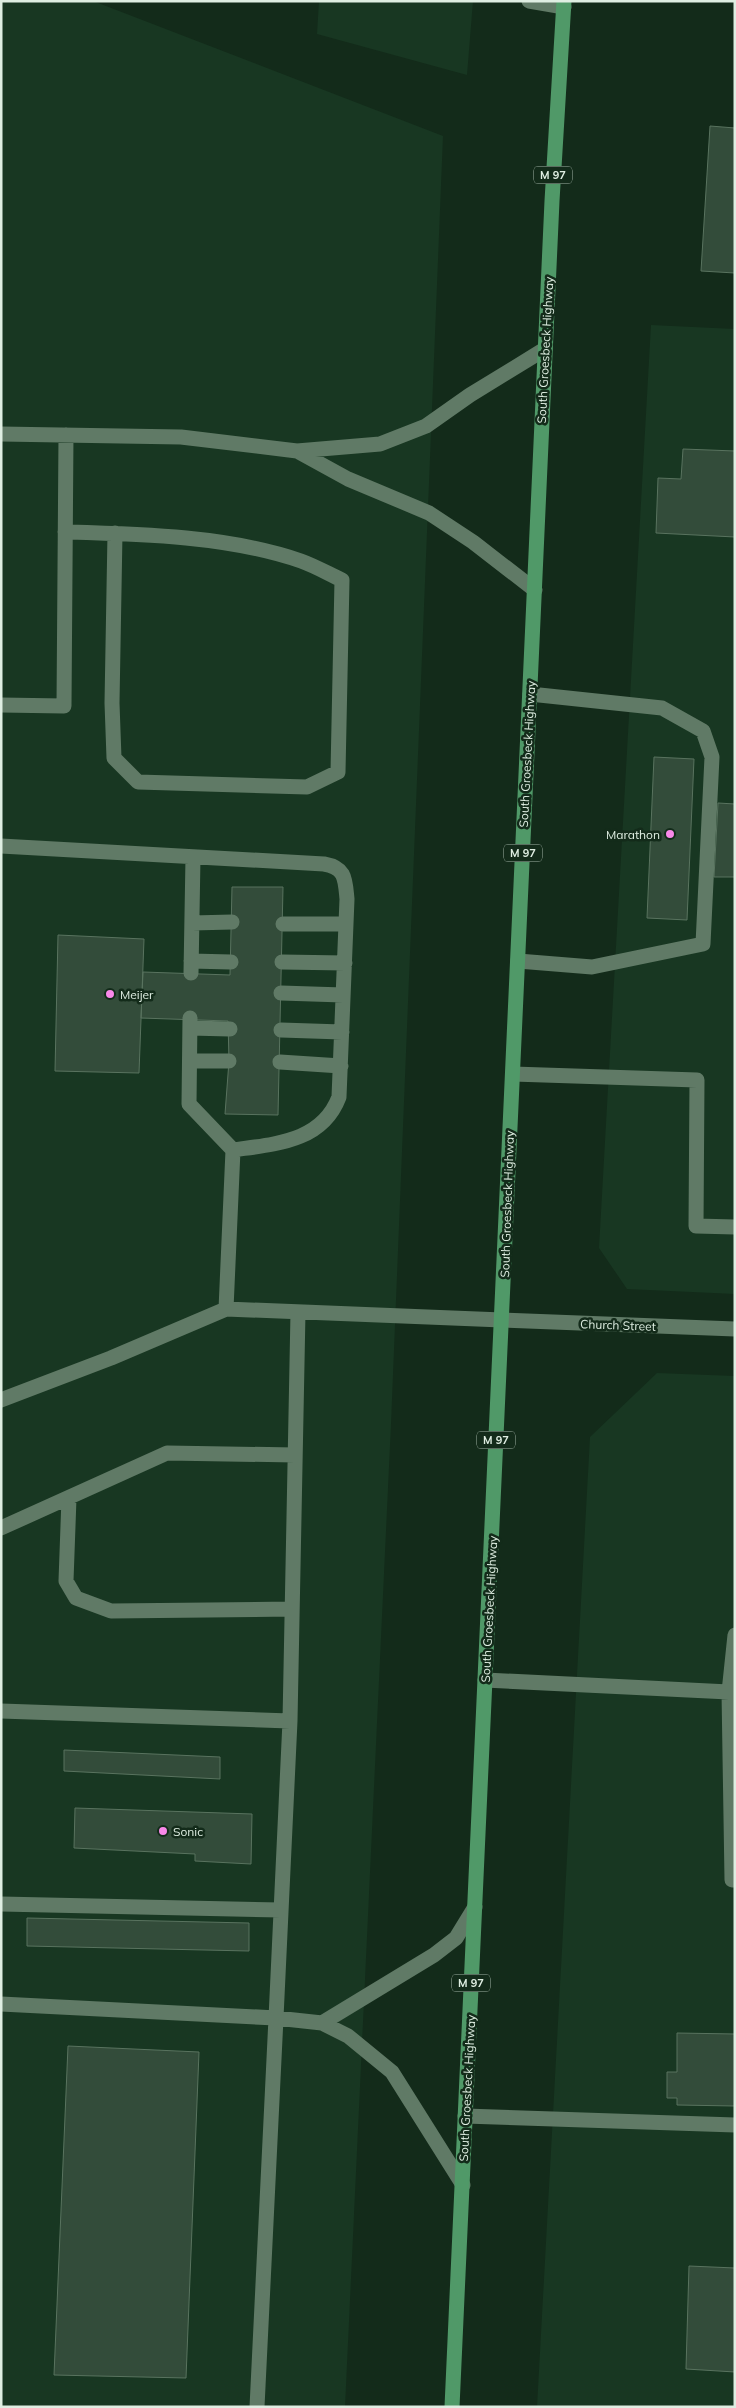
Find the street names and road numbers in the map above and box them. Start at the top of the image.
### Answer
road number: M 97 [534,166,572,184]
street label: South Groesbeck Highway [534,276,556,424]
street label: South Groesbeck Highway [516,680,538,828]
road number: M 97 [504,844,542,861]
street label: South Groesbeck Highway [497,1130,517,1278]
street label: Church Street [580,1316,656,1334]
road number: M 97 [477,1432,515,1448]
street label: South Groesbeck Highway [478,1535,500,1683]
road number: M 97 [452,1975,490,1992]
street label: South Groesbeck Highway [456,2014,478,2162]

